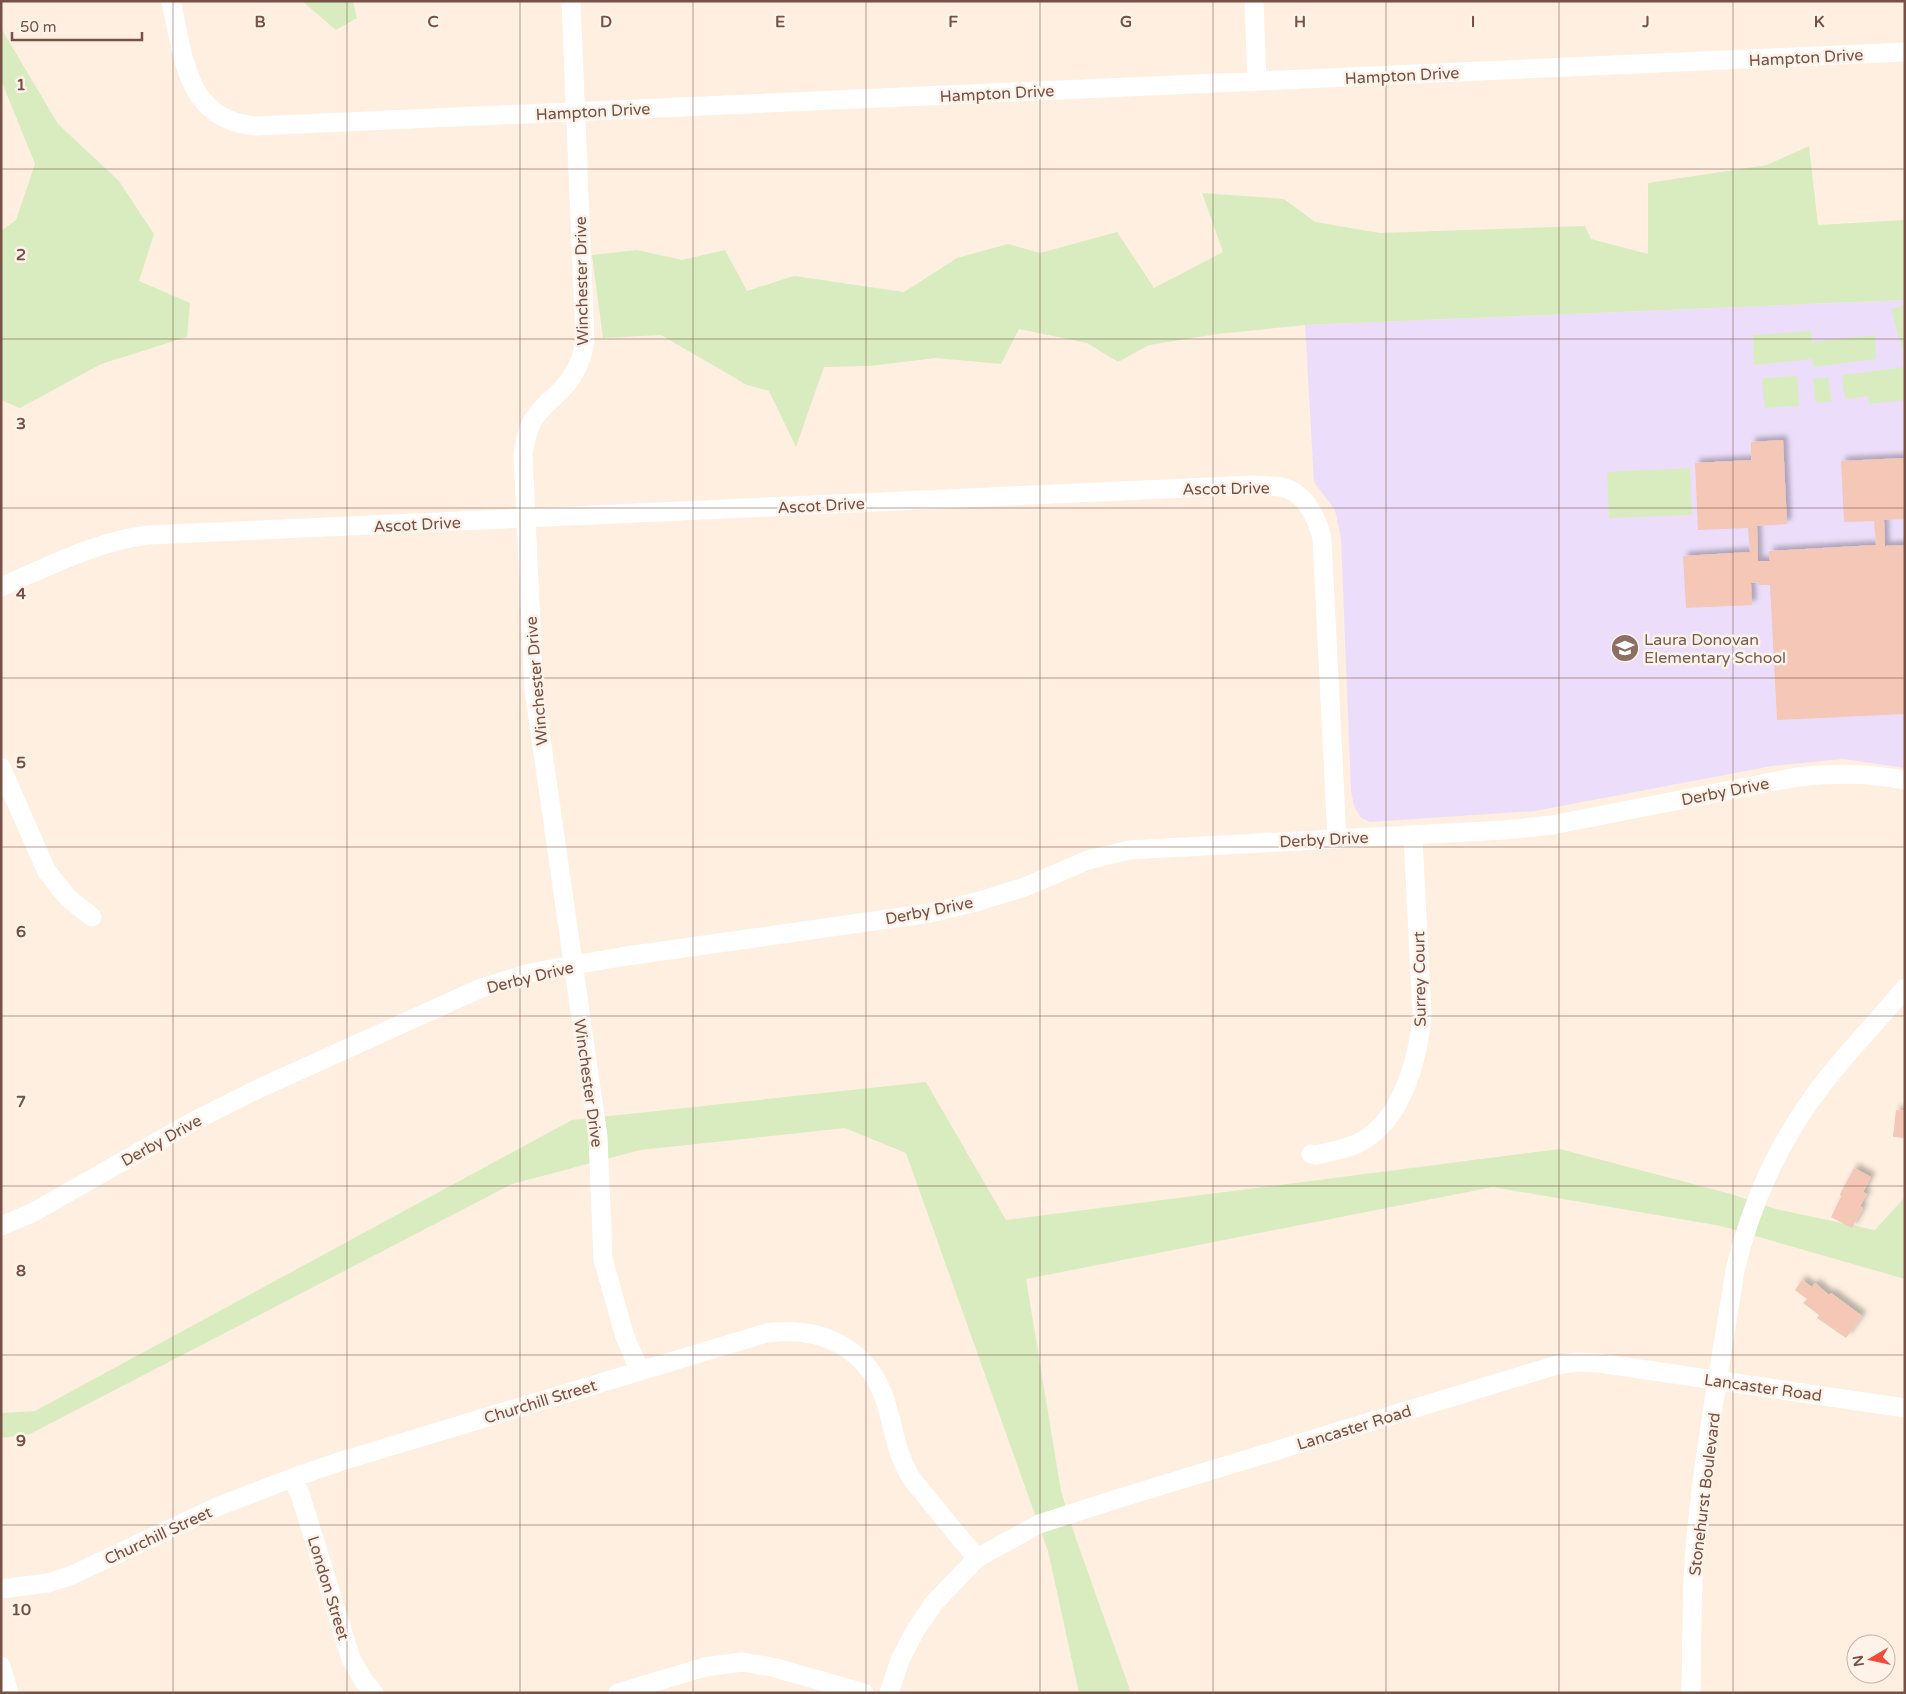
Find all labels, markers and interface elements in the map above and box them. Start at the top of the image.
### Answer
scale bar [12,10,142,42]
text: B [254,12,266,32]
text: C [427,12,439,32]
text: D [600,12,612,32]
text: E [775,12,785,32]
text: F [948,12,958,32]
text: G [1120,12,1132,32]
text: H [1294,12,1306,32]
text: I [1471,12,1475,32]
text: J [1641,12,1650,32]
text: K [1814,12,1825,32]
text: 50 m [20,18,57,36]
street label: Hampton Drive [1748,45,1864,71]
street label: Hampton Drive [1344,63,1460,89]
text: 1 [16,75,26,95]
street label: Hampton Drive [939,81,1055,107]
street label: Hampton Drive [535,99,651,125]
street label: Winchester Drive [571,216,593,346]
text: 2 [16,245,26,265]
text: 3 [16,414,26,434]
street label: Ascot Drive [1182,478,1270,500]
street label: Ascot Drive [777,494,865,518]
street label: Ascot Drive [373,513,461,537]
text: 4 [16,584,26,604]
street label: Winchester Drive [521,616,553,746]
place label: Laura Donovan Elementary School [1644,630,1786,668]
school or university icon: Laura Donovan Elementary School [1610,633,1640,663]
text: 5 [16,753,26,773]
street label: Derby Drive [1680,774,1771,810]
street label: Derby Drive [1279,828,1369,852]
street label: Derby Drive [884,893,975,929]
text: 6 [16,922,26,942]
street label: Surrey Court [1409,931,1431,1027]
street label: Derby Drive [485,957,576,998]
street label: Winchester Drive [569,1018,607,1149]
text: 7 [16,1092,26,1112]
street label: Derby Drive [118,1111,205,1171]
text: 8 [16,1261,26,1281]
street label: Lancaster Road [1703,1370,1823,1406]
street label: Churchill Street [482,1375,599,1429]
street label: Lancaster Road [1295,1401,1414,1455]
street label: Stonehurst Boulevard [1685,1411,1725,1577]
text: 9 [16,1431,26,1451]
street label: Churchill Street [101,1502,215,1570]
street label: London Street [303,1534,353,1643]
text: 10 [11,1600,31,1620]
north arrow [1846,1634,1896,1684]
text: N [1849,1654,1868,1668]

